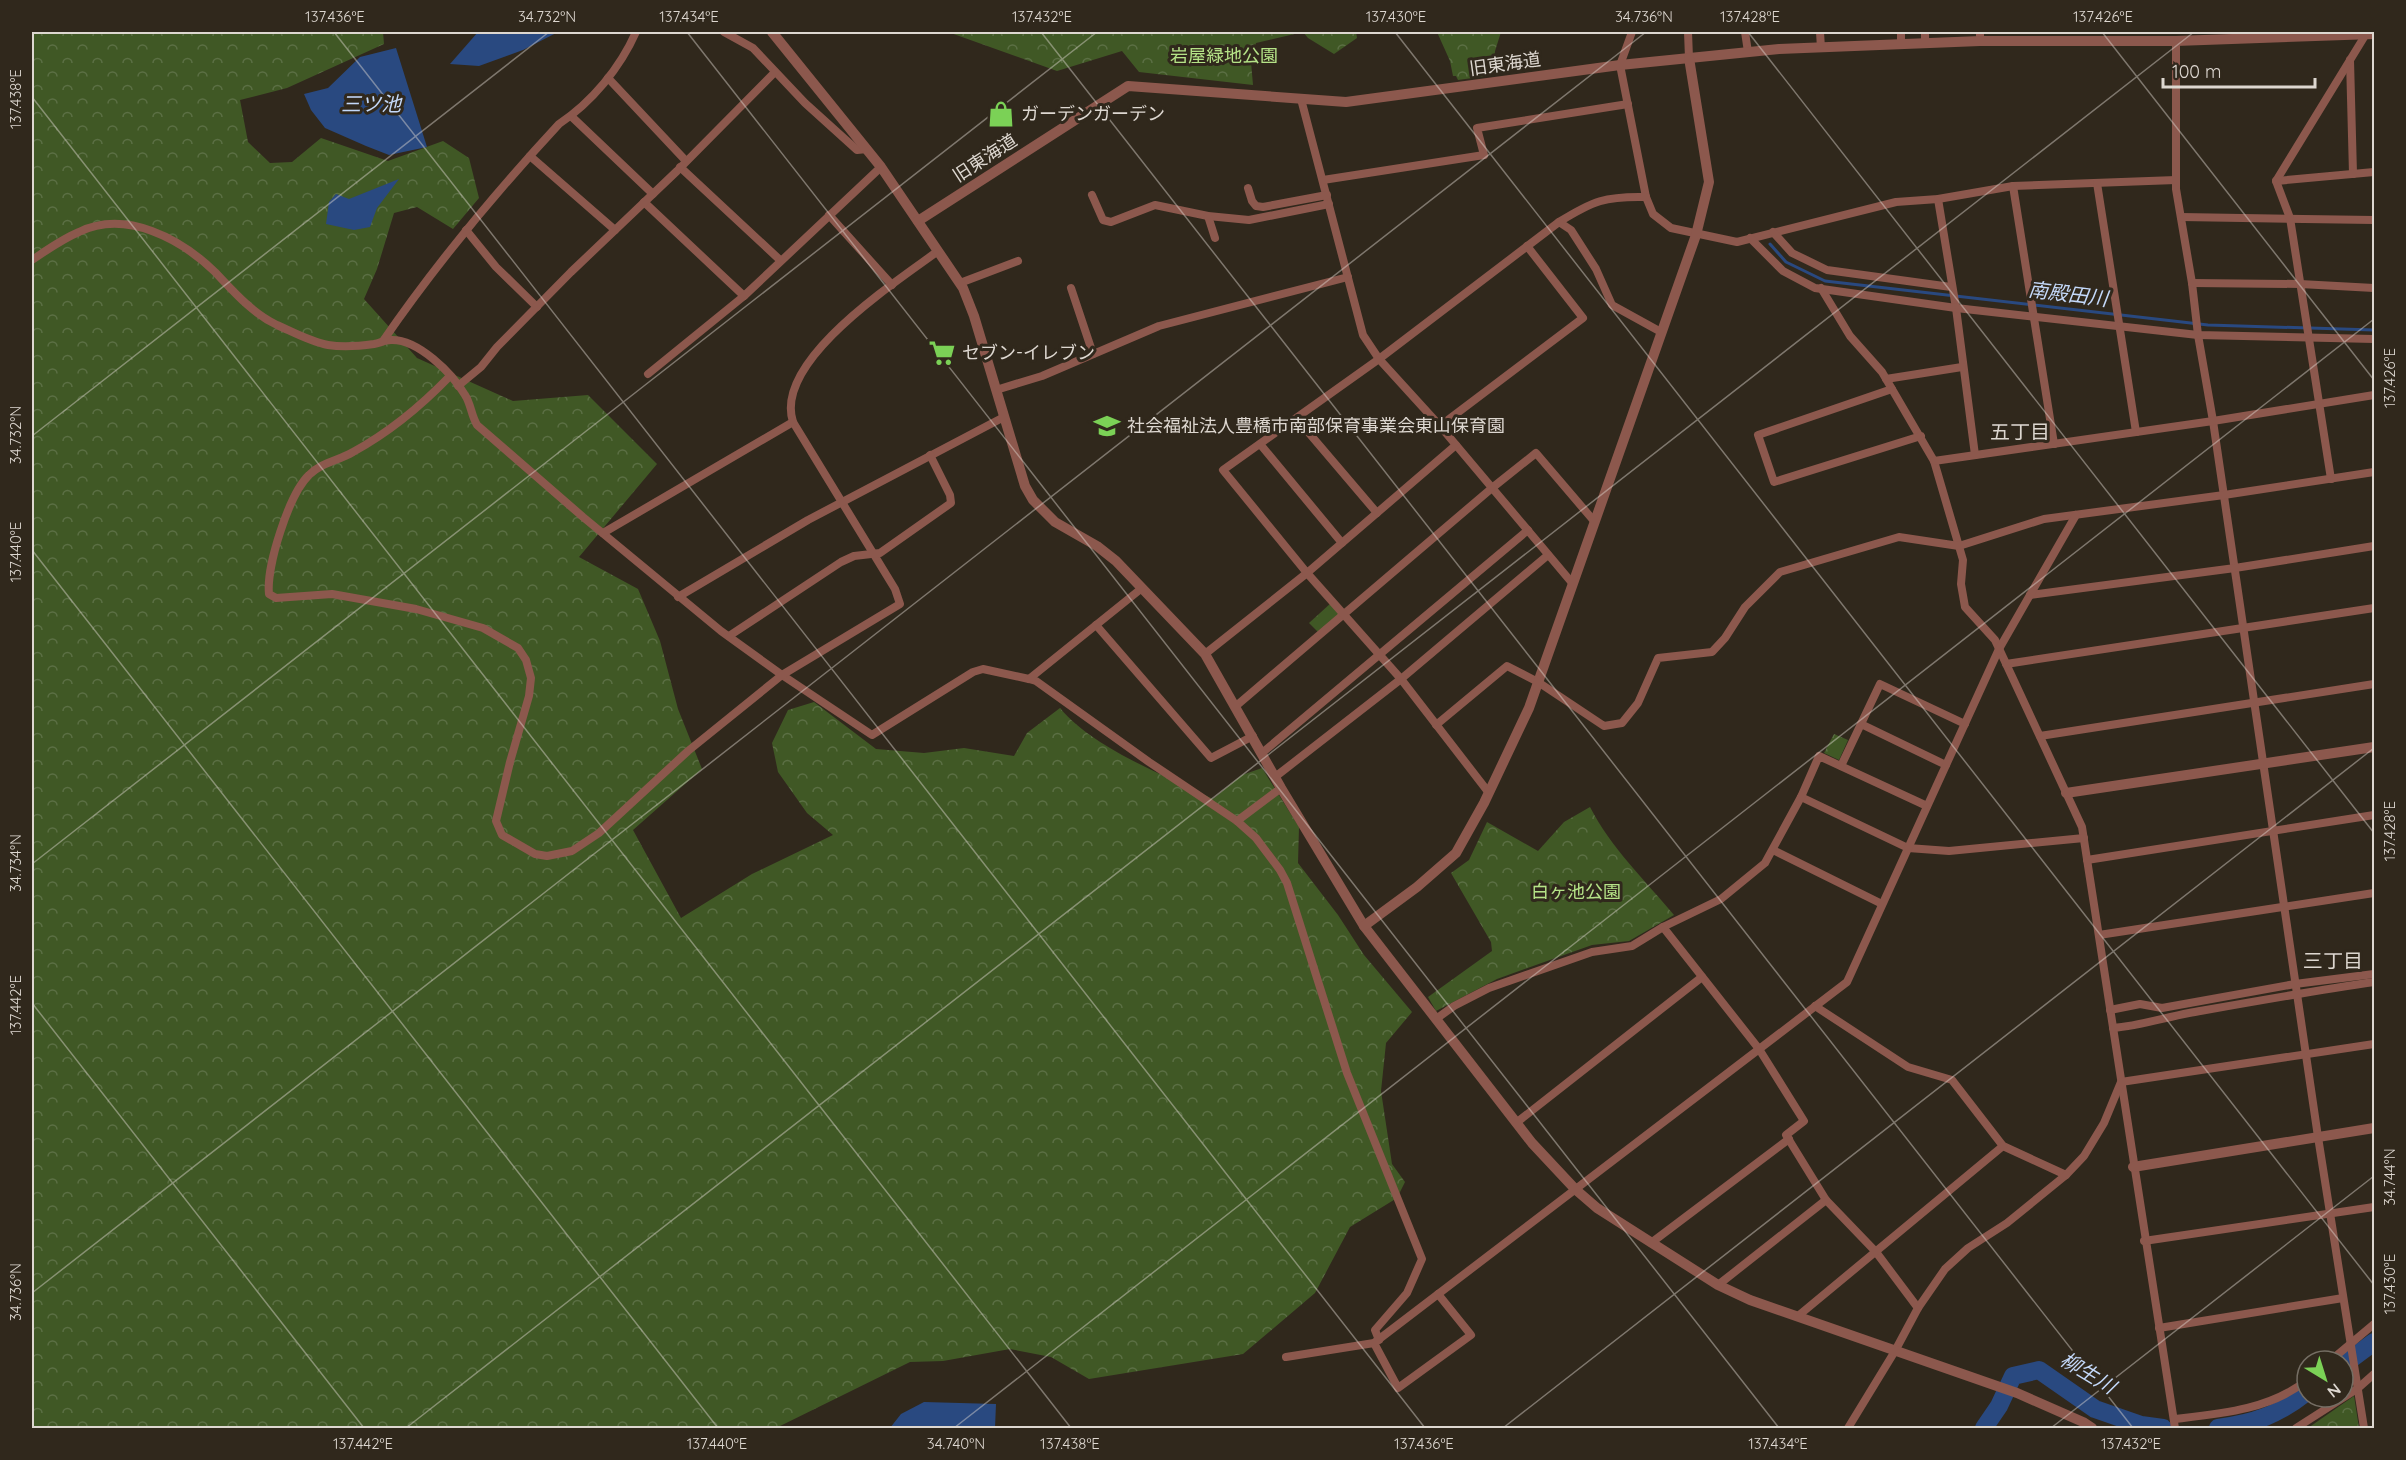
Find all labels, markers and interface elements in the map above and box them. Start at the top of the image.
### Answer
text: 137.436°E [305,7,365,26]
text: 34.732°N [518,7,576,26]
text: 137.434°E [659,7,719,26]
text: 137.432°E [1012,7,1072,26]
text: 137.430°E [1366,7,1426,26]
text: 34.736°N [1615,7,1673,26]
text: 137.428°E [1720,7,1780,26]
text: 137.426°E [2073,7,2133,26]
park label: 岩屋緑地公園 [1170,44,1278,67]
street label: 旧東海道 [1468,47,1542,80]
scale bar [2163,51,2314,89]
text: 100 m [2172,60,2221,83]
text: 137.438°E [6,69,25,129]
water label: 三ツ池 [341,91,403,116]
shop icon: ガーデンガーデン [986,99,1016,129]
place label: ガーデンガーデン [1021,102,1165,125]
street label: 旧東海道 [948,128,1021,187]
water label: 南殿田川 [2027,276,2111,311]
supermarket icon: セブン-イレブン [927,338,957,368]
place label: セブン-イレブン [962,341,1095,364]
text: 137.426°E [2380,348,2399,408]
text: 34.732°N [6,406,25,464]
school or university icon: 社会福祉法人豊橋市南部保育事業会東山保育園 [1092,411,1122,441]
place label: 社会福祉法人豊橋市南部保育事業会東山保育園 [1127,414,1505,437]
district label: 五丁目 [1990,419,2050,444]
text: 137.440°E [6,522,25,582]
text: 137.428°E [2380,801,2399,861]
text: 34.734°N [6,834,25,892]
park label: 白ヶ池公園 [1531,880,1621,903]
district label: 三丁目 [2303,948,2363,973]
text: 137.442°E [6,975,25,1035]
text: 34.744°N [2380,1148,2399,1206]
text: 137.430°E [2380,1254,2399,1314]
text: 34.736°N [6,1263,25,1321]
water label: 柳生川 [2056,1346,2122,1400]
north arrow [2295,1349,2355,1409]
text: N [2323,1379,2345,1402]
text: 137.442°E [333,1434,393,1453]
text: 137.440°E [687,1434,747,1453]
text: 34.740°N [927,1434,985,1453]
text: 137.438°E [1040,1434,1100,1453]
text: 137.436°E [1394,1434,1454,1453]
text: 137.434°E [1748,1434,1808,1453]
text: 137.432°E [2101,1434,2161,1453]

